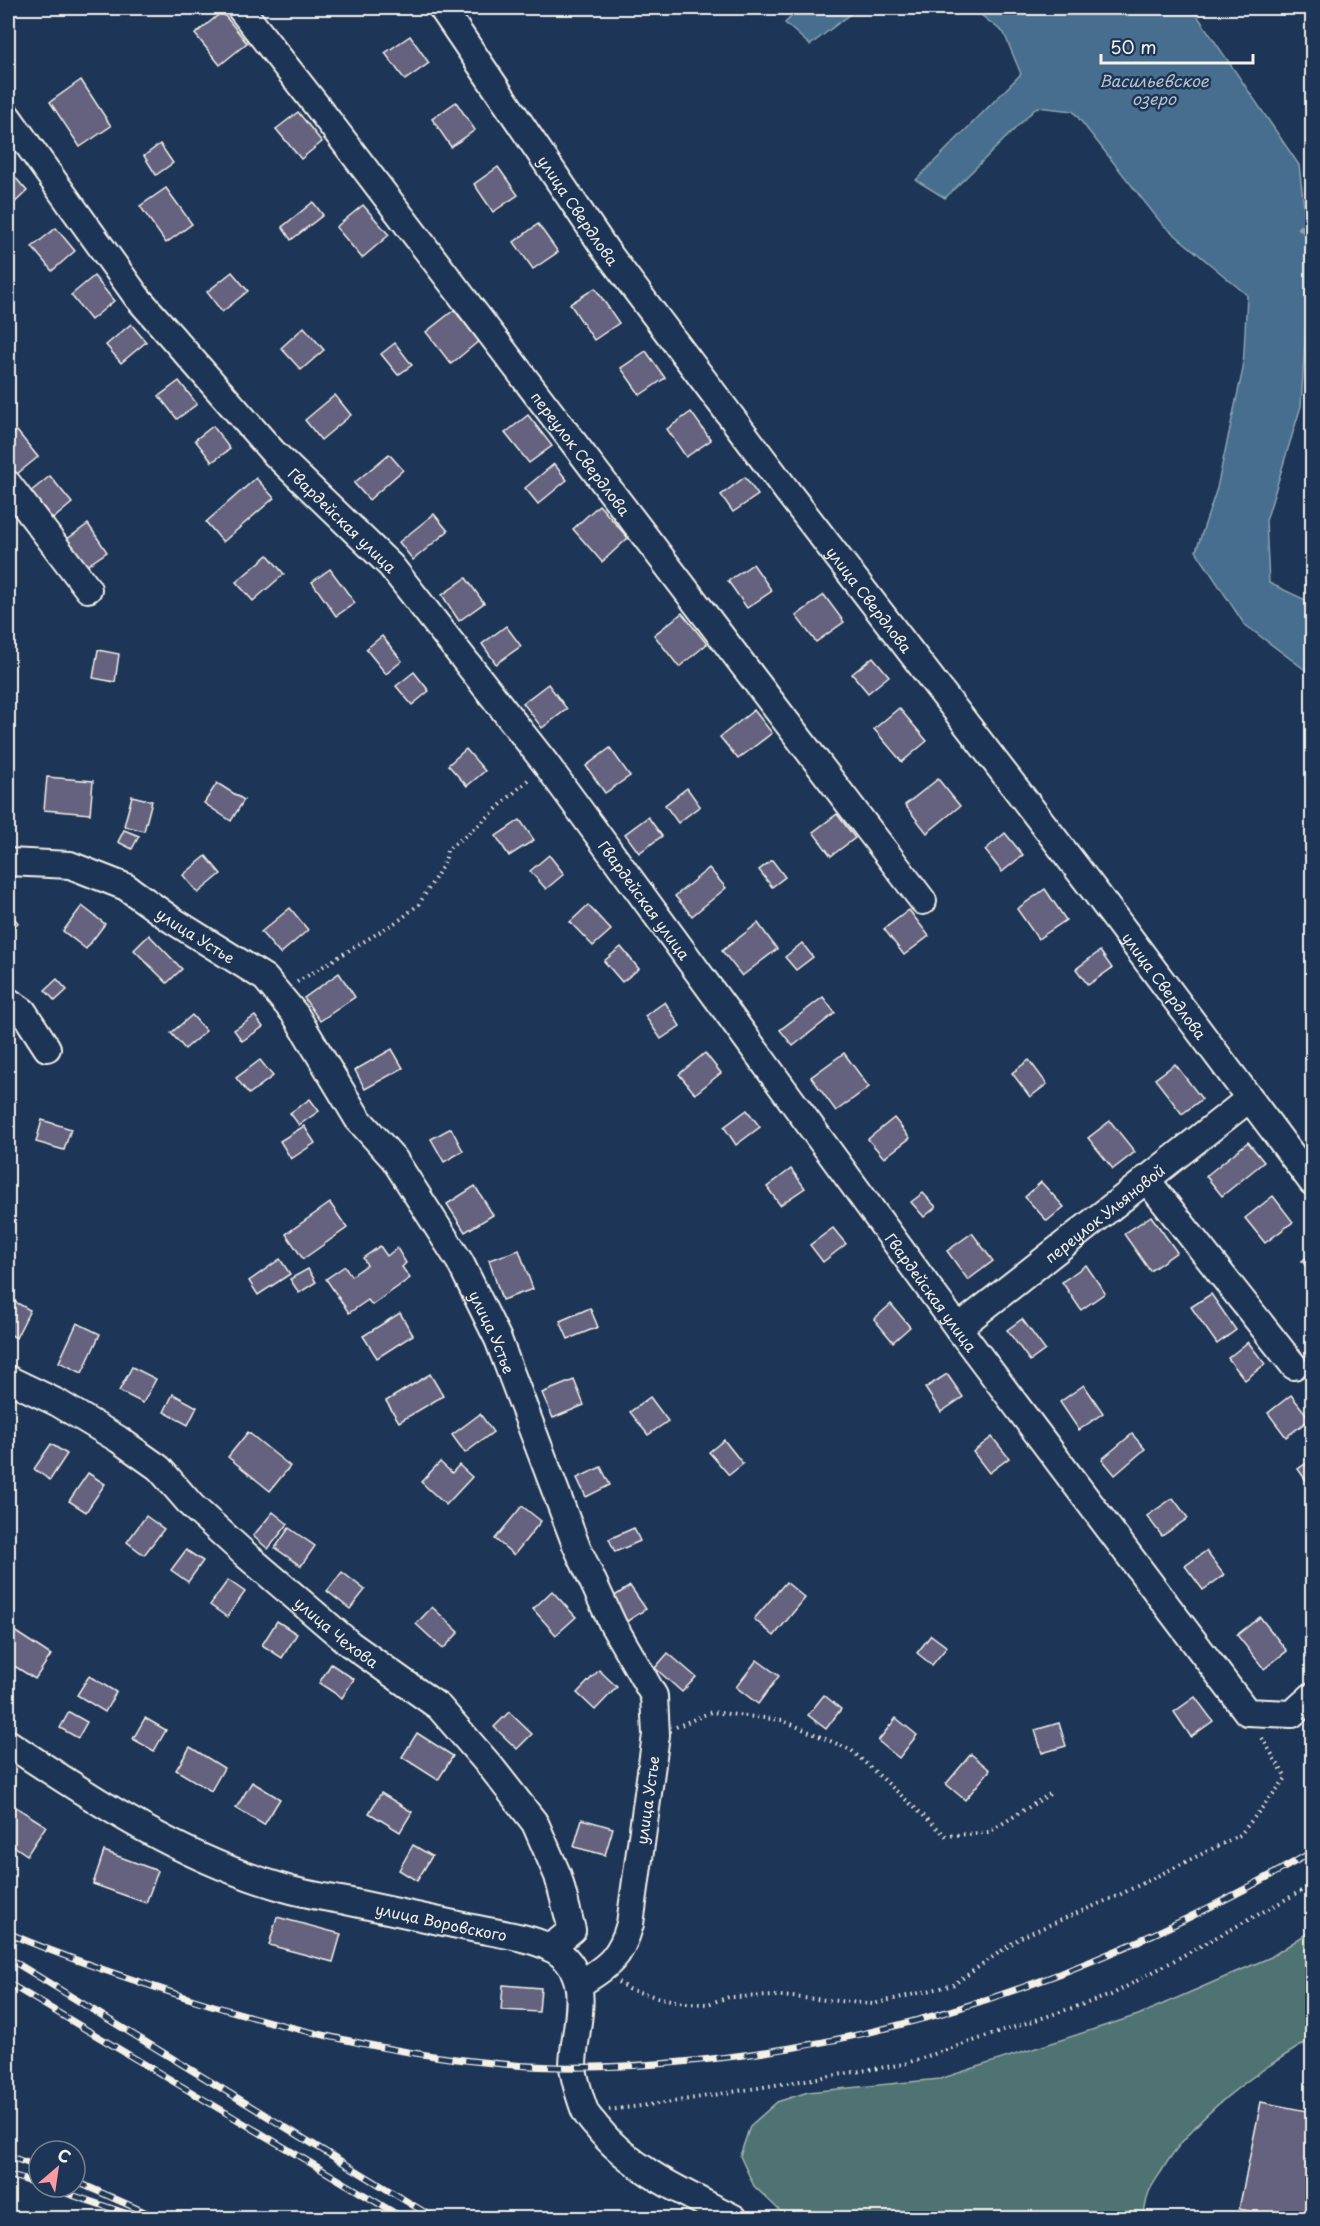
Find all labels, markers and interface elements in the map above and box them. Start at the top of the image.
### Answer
scale bar [1101,27,1252,65]
text: 50 m [1110,33,1157,60]
water label: Васильевское озеро [1099,68,1210,110]
street label: улица Свердлова [533,150,625,270]
street label: переулок Свердлова [526,386,637,521]
street label: Гвардейская улица [284,462,403,578]
street label: улица Свердлова [822,541,919,658]
street label: Гвардейская улица [594,835,697,964]
street label: улица Устье [152,901,240,968]
street label: улица Свердлова [1117,927,1213,1044]
street label: переулок Ульяновой [1039,1158,1169,1268]
street label: Гвардейская улица [880,1228,984,1357]
street label: улица Устье [464,1286,521,1377]
street label: улица Чехова [290,1590,384,1673]
street label: улица Устье [629,1754,665,1846]
street label: улица Воровского [374,1896,509,1946]
north arrow [27,2139,87,2199]
text: С [54,2142,76,2168]

